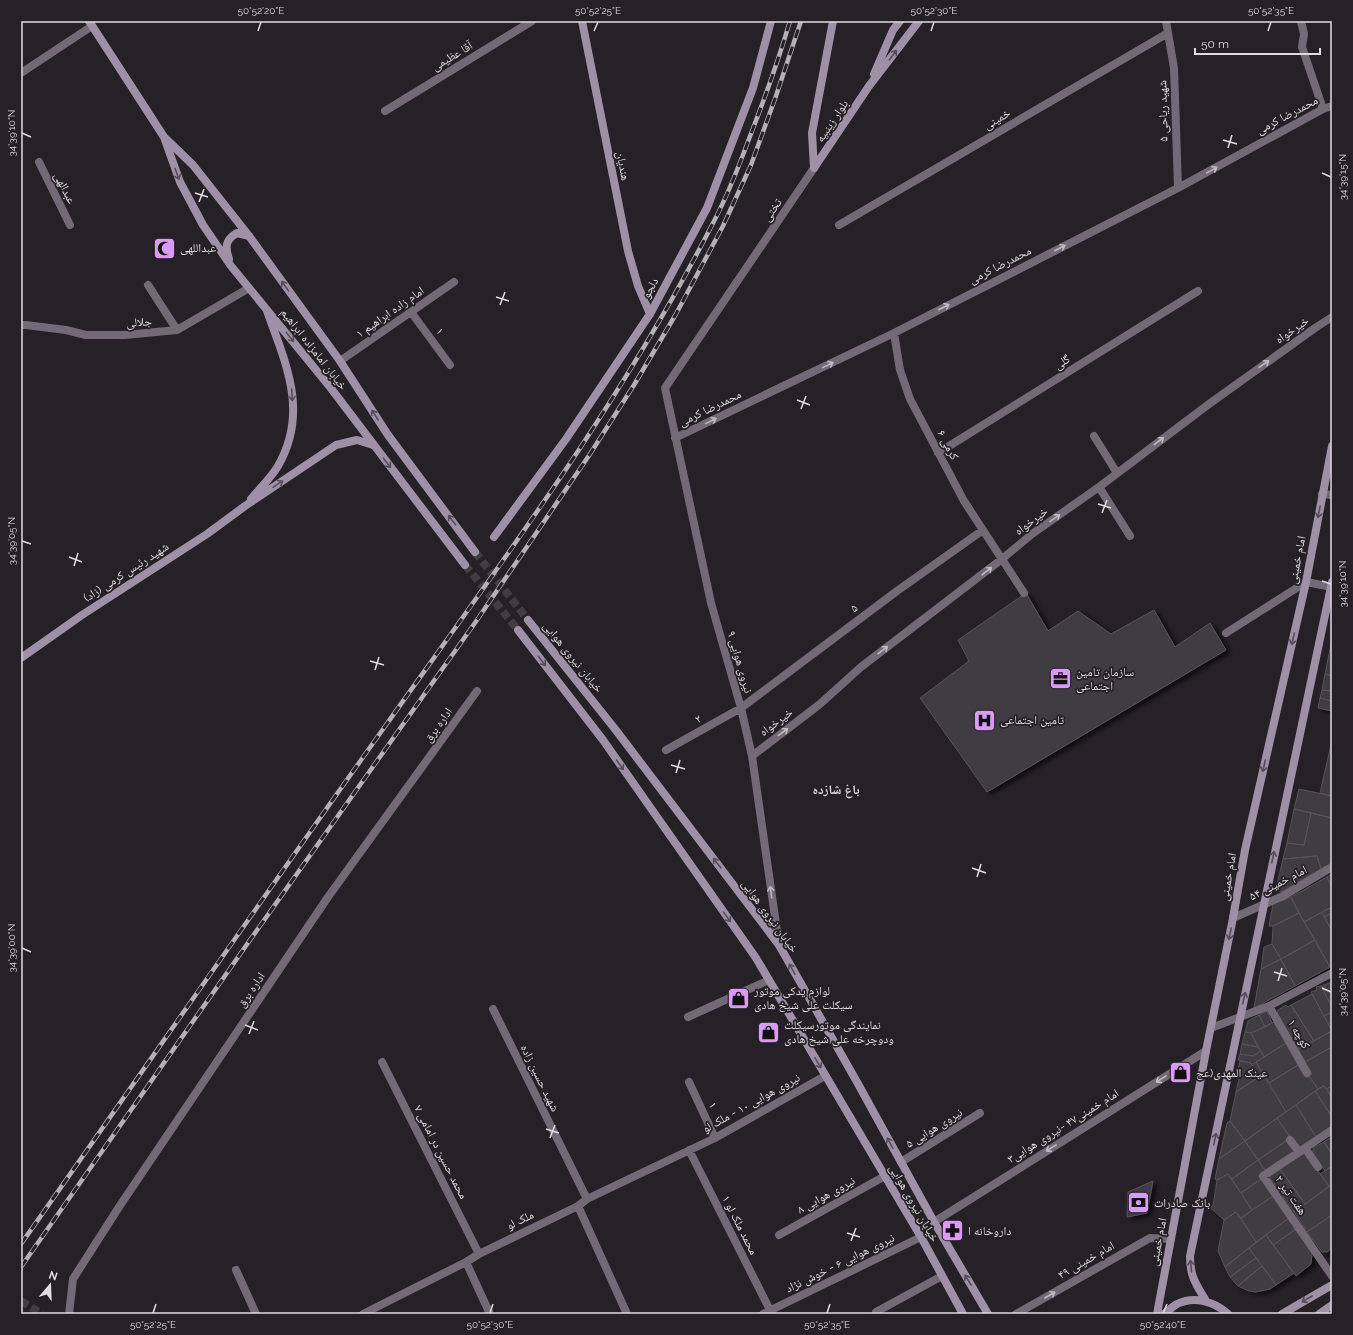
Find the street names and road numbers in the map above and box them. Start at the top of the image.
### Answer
street label: آقا عظیمی [429,38,476,74]
street label: ۵ شهید ریاحی [1155,80,1171,142]
street label: محمدرضا کرمی [1254,93,1320,137]
street label: بلوار زینبیه [813,97,852,145]
street label: خمینی [981,106,1013,132]
street label: هندیان [613,150,633,182]
street label: عبدالهی [51,170,79,206]
street label: تختی [759,195,785,224]
street label: محمدرضا کرمی [967,243,1033,287]
street label: دلجو [639,275,661,301]
street label: امام زاده ابراهیم ۱ [353,283,427,341]
street label: خیابان امامزاده ابراهیم [277,305,350,393]
street label: خیرخواه [1272,313,1312,347]
street label: جلالی [126,314,153,330]
street label: ۱ [433,325,447,337]
street label: گلی [1051,352,1073,372]
street label: محمدرضا کرمی [676,387,744,429]
street label: کرمی ۶ [934,428,962,462]
street label: خیرخواه [1012,504,1051,538]
street label: امام خمینی [1285,535,1310,586]
street label: شهید رئیس کرمی (زاد) [81,539,171,605]
street label: ۵ [848,601,860,615]
street label: خیابان نیروی هوایی [540,619,606,696]
street label: نیروی هوایی ۹ [724,629,756,695]
street label: اداره برق [421,705,456,745]
street label: خیرخواه [757,705,796,739]
street label: ۲ [692,712,704,726]
street label: امام خمینی [1217,852,1240,902]
street label: امام خمینی ۵۴ [1247,862,1310,904]
street label: خیابان نیروی هوایی [738,877,801,956]
street label: اداره برق [234,970,268,1010]
street label: کوچه ۱ [1285,1017,1313,1051]
street label: شهید حسین زاده [518,1042,562,1114]
street label: نیروی هوایی ۱۰ - ملک لو [700,1070,802,1136]
street label: امام خمینی۴۷ -نیروی هوایی۳ [1005,1086,1122,1167]
street label: ۱ [705,1100,721,1110]
street label: ۷ محمد حسین در امامی [411,1103,471,1201]
street label: نیروی هوایی ۵ [903,1105,965,1151]
street label: خیابان نیروی هوایی [886,1162,942,1245]
street label: هفت تیر ۲ [1272,1172,1310,1218]
street label: نیروی هوایی ۸ [795,1173,857,1217]
street label: ۱ محمد ملک لو [719,1193,761,1257]
street label: ملک لو [504,1207,536,1233]
street label: امام خمینی [1146,1217,1171,1268]
street label: نیروی هوایی ۶ - خوش نژاد [783,1230,897,1296]
street label: امام خمینی ۴۹ [1055,1238,1117,1283]

